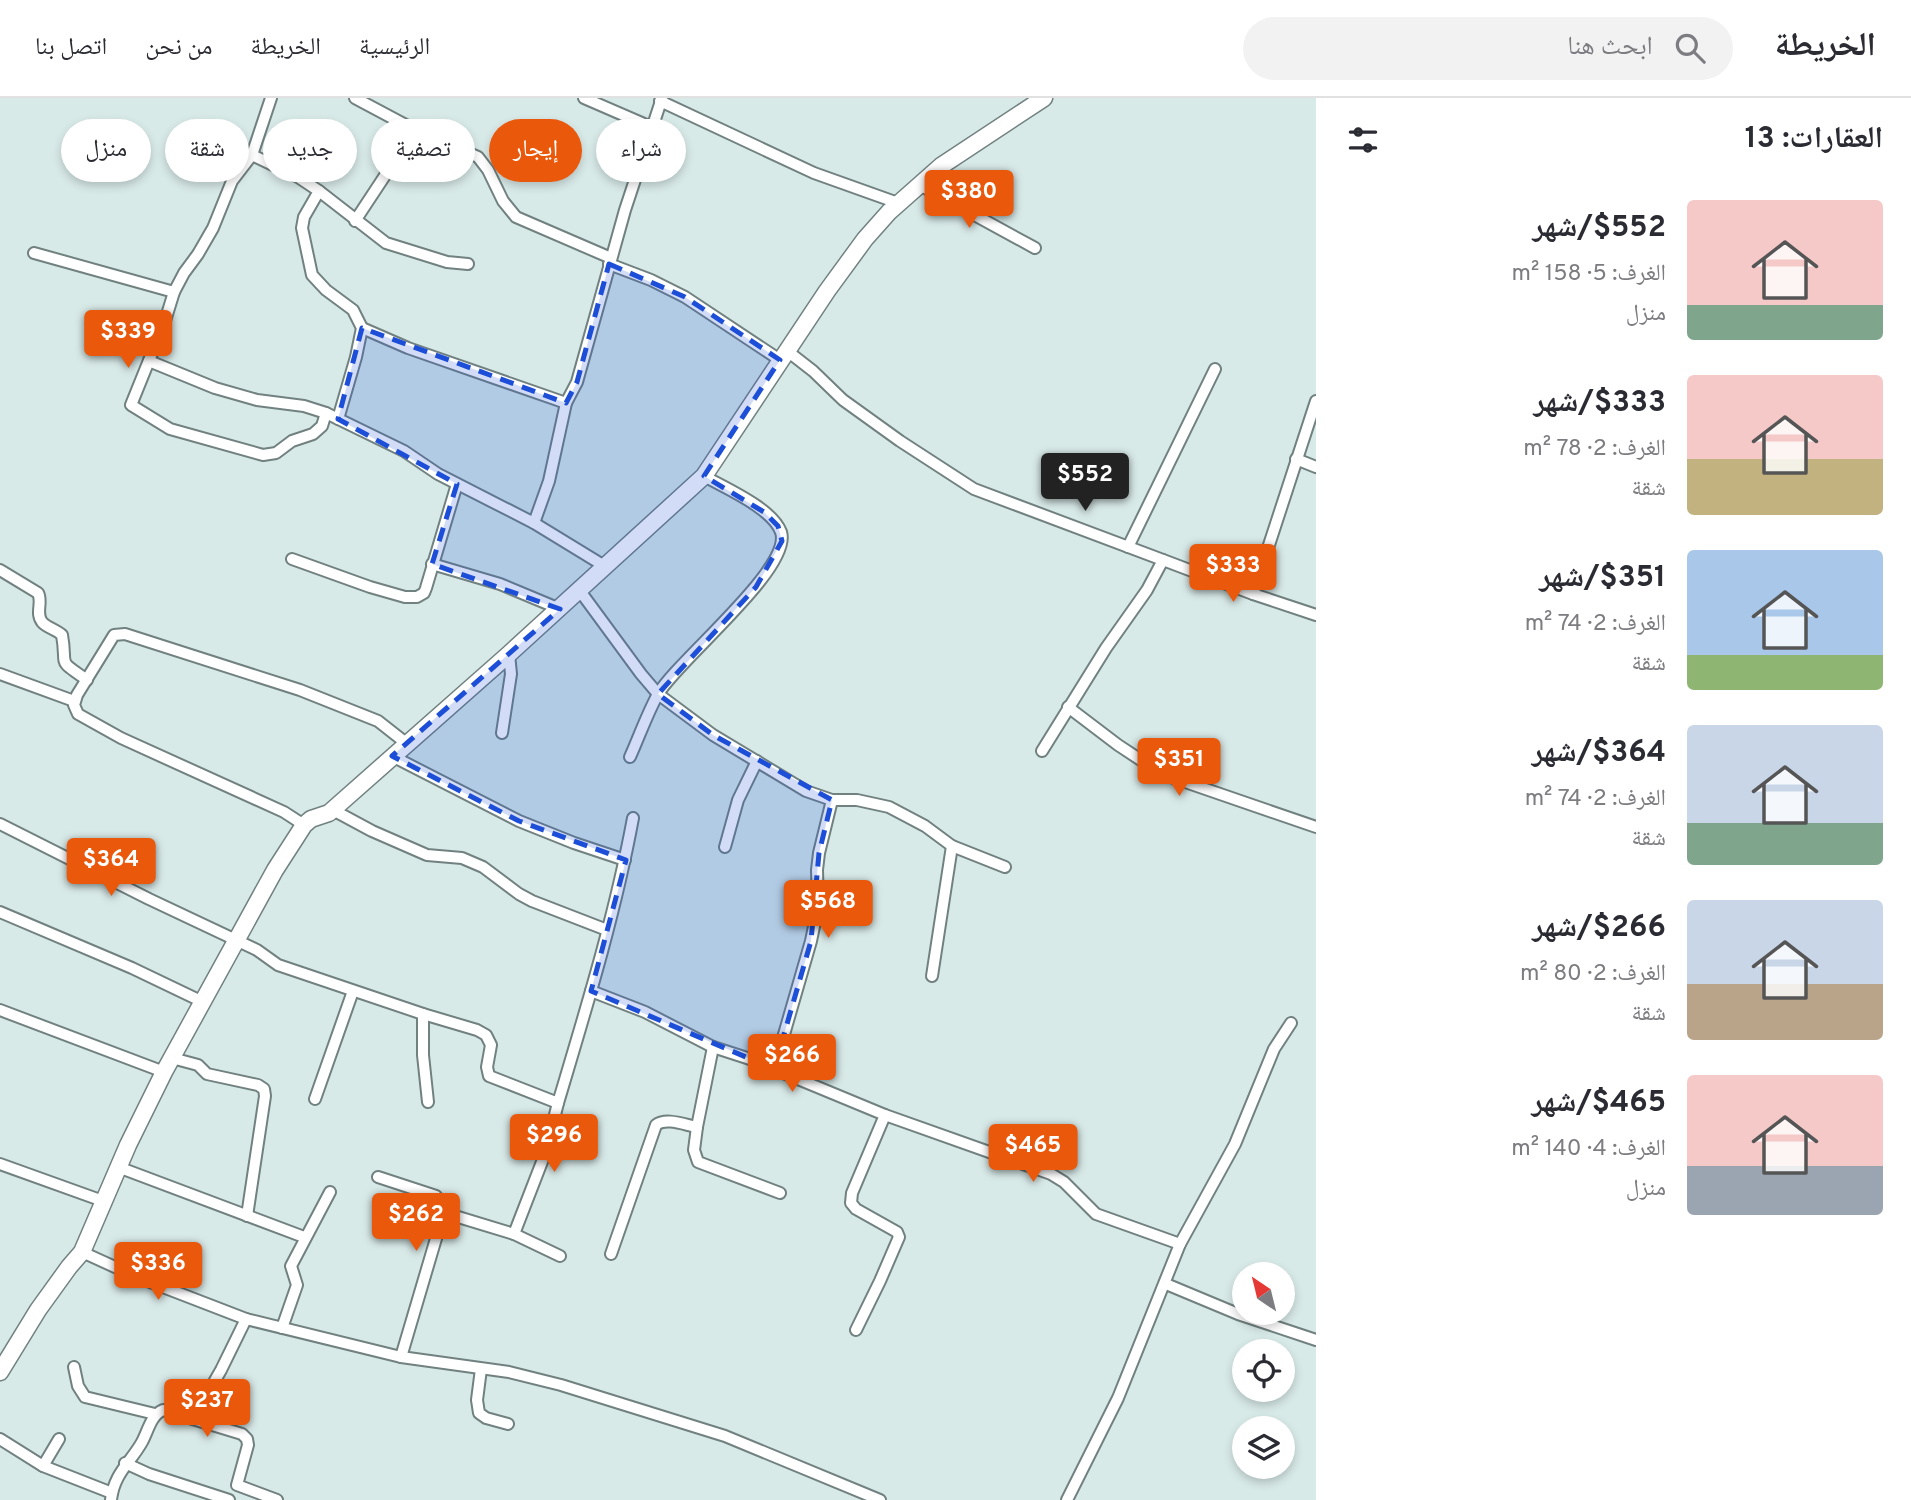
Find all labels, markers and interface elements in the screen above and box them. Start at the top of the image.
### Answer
search box [1243,17,1733,80]
text: الخريطة [1775,26,1876,68]
icon: search [1671,29,1709,67]
text: ابحث هنا [1567,31,1653,64]
text: اتصل بنا [35,33,107,63]
text: من نحن [145,33,212,63]
text: الخريطة [250,33,321,63]
text: الرئيسية [359,33,430,63]
chip: منزل [61,119,151,182]
chip: شقة [165,119,249,182]
chip: جديد [263,119,357,182]
chip: تصفية [371,119,475,182]
chip: إيجار [489,119,582,182]
chip: شراء [596,119,686,182]
icon: filters [1344,121,1382,159]
text: العقارات: 13 [1745,121,1883,158]
pin: $380 [928,170,1010,230]
text: $380 [941,178,997,207]
text: $552/شهر [1532,210,1666,247]
icon: home [1743,228,1827,312]
text: الغرف: 5 · 158 m² [1512,260,1666,289]
text: منزل [1626,300,1666,329]
pin: $339 [87,310,169,370]
text: $339 [100,318,156,347]
text: $333/شهر [1534,385,1666,422]
icon: home [1743,403,1827,487]
text: الغرف: 2 · 78 m² [1523,435,1666,464]
pin: $552 [1044,454,1126,513]
text: $552 [1057,461,1113,490]
text: شقة [1632,475,1666,504]
pin: $333 [1192,545,1274,604]
text: $333 [1205,552,1261,581]
text: $351/شهر [1539,560,1666,597]
icon: home [1743,578,1827,662]
text: الغرف: 2 · 74 m² [1525,610,1666,639]
text: شقة [1632,650,1666,679]
text: $364/شهر [1532,735,1666,772]
pin: $351 [1138,738,1220,798]
text: $351 [1154,746,1204,775]
icon: home [1743,753,1827,837]
text: الغرف: 2 · 74 m² [1525,785,1666,814]
text: شقة [1632,825,1666,854]
pin: $364 [70,838,152,898]
text: $364 [83,846,139,875]
pin: $568 [787,880,869,940]
text: $568 [800,888,856,917]
text: $266/شهر [1532,910,1666,947]
icon: home [1743,928,1827,1012]
text: الغرف: 2 · 80 m² [1520,960,1666,989]
text: شقة [1632,1000,1666,1029]
pin: $266 [751,1034,833,1094]
text: $266 [764,1042,820,1071]
text: $465/شهر [1531,1085,1666,1122]
icon: home [1743,1103,1827,1187]
pin: $296 [513,1114,595,1174]
text: $296 [526,1122,582,1151]
pin: $465 [992,1124,1074,1184]
text: $465 [1005,1132,1061,1161]
text: الغرف: 4 · 140 m² [1511,1135,1666,1164]
text: منزل [1626,1175,1666,1204]
pin: $262 [375,1194,457,1253]
text: $262 [388,1201,444,1230]
pin: $336 [117,1242,199,1302]
text: $336 [130,1250,186,1279]
north arrow [1232,1262,1295,1325]
map controls [1232,1262,1295,1479]
button: locate [1232,1339,1295,1402]
pin: $237 [166,1380,248,1439]
text: $237 [180,1387,234,1416]
button: layers [1232,1416,1295,1479]

